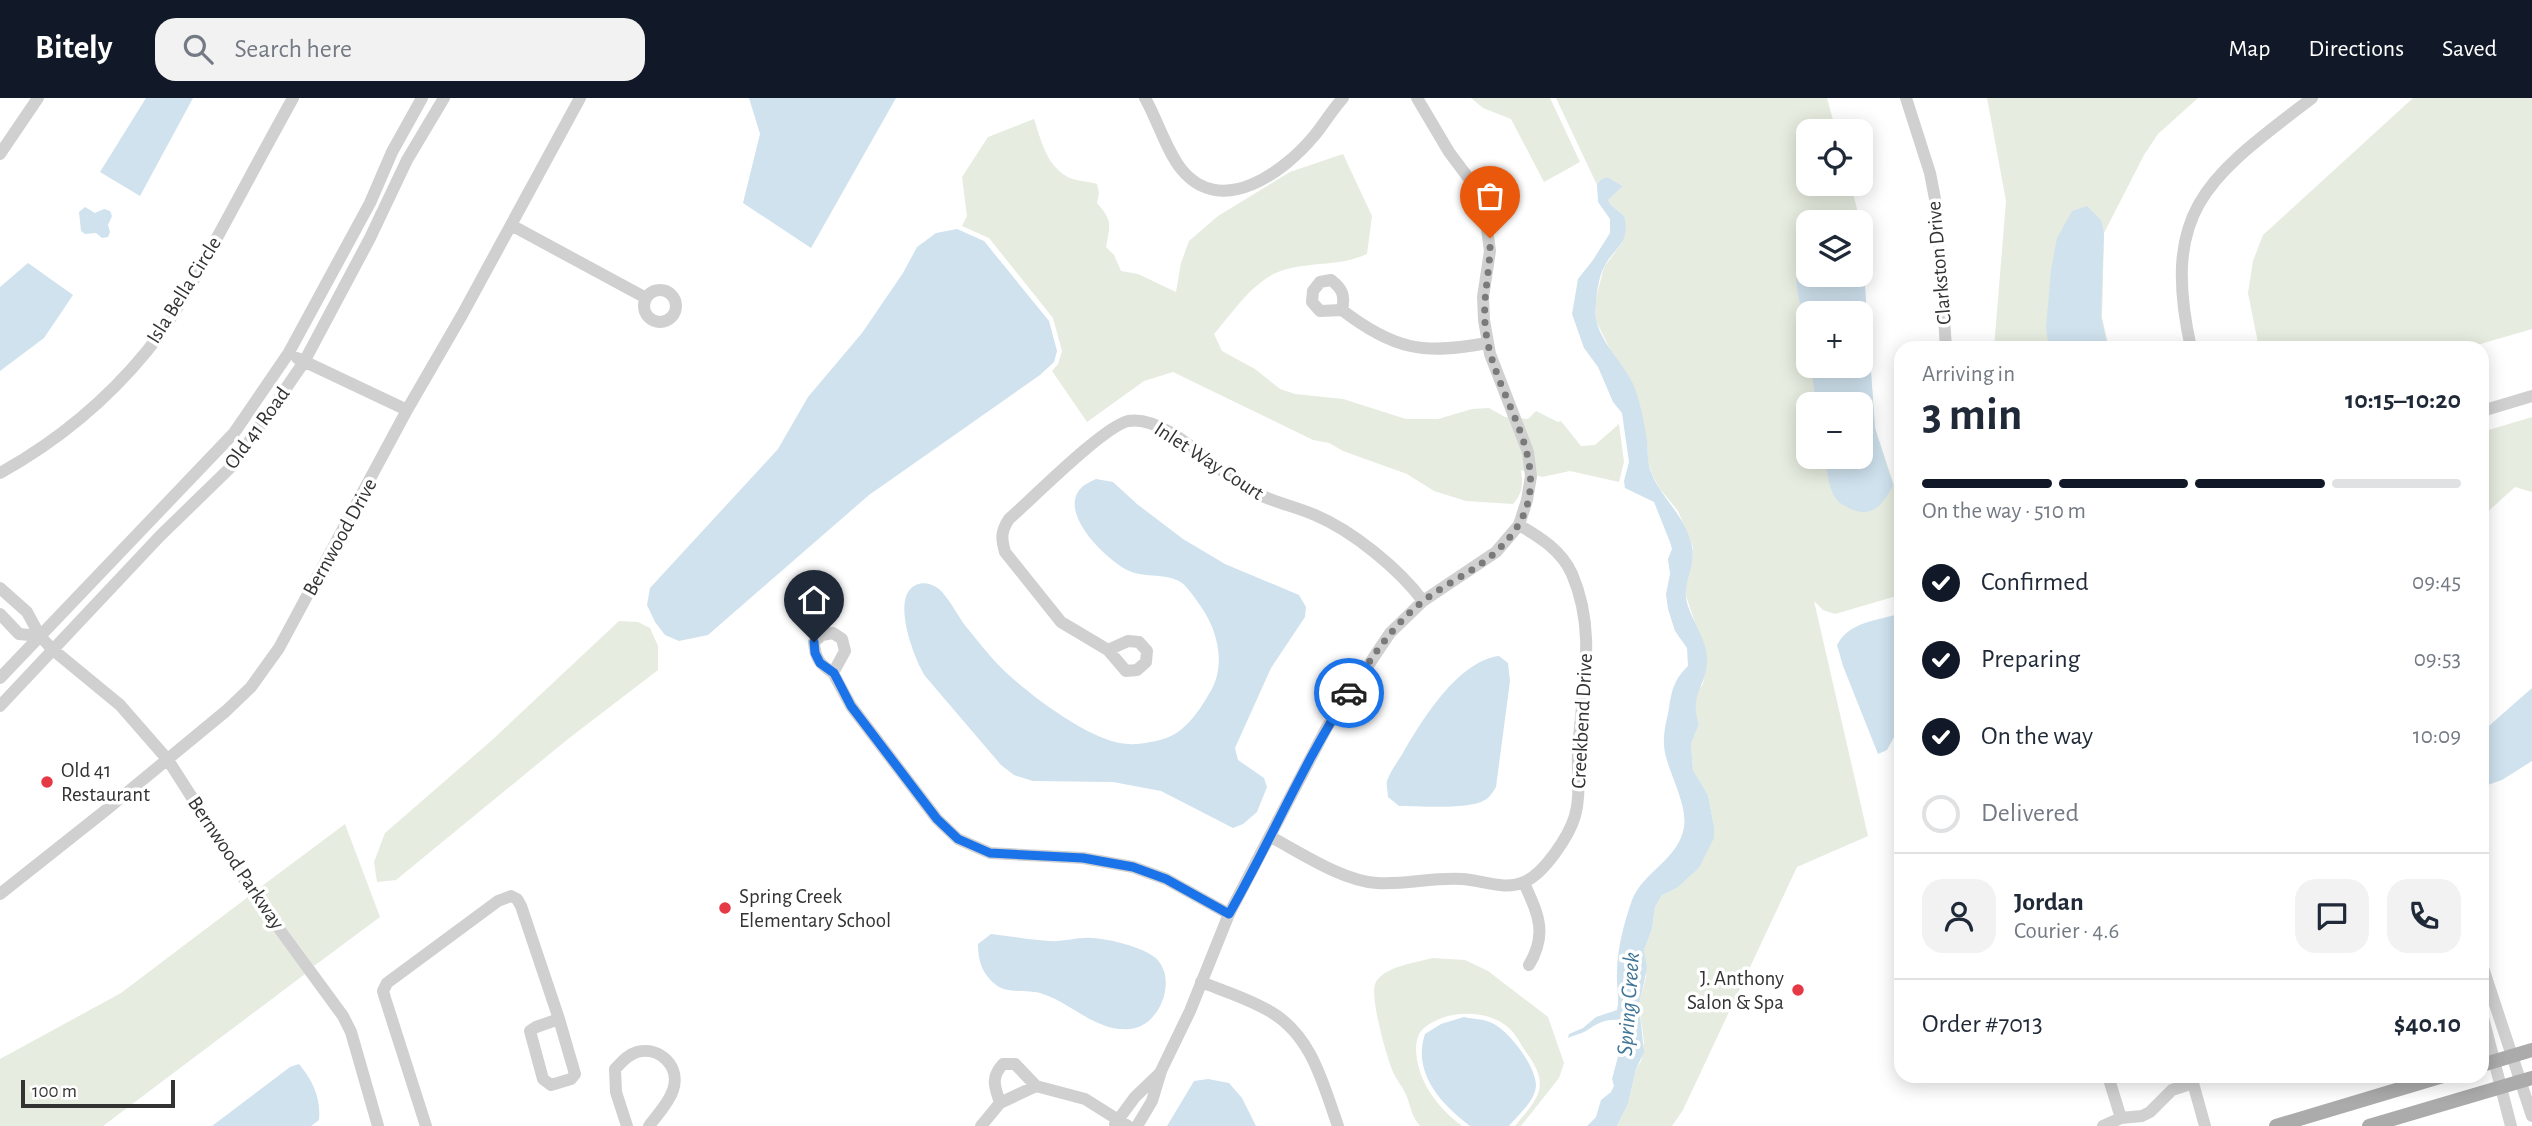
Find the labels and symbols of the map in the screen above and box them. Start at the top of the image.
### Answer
pin [1460,166,1520,238]
street label: Clarkston Drive [1923,200,1955,326]
street label: Isla Bella Circle [143,233,225,347]
street label: Old 41 Road [220,383,294,473]
street label: Inlet Way Court [1151,418,1268,504]
street label: Bernwood Drive [299,475,381,599]
pin [784,570,844,642]
street label: Creekbend Drive [1568,653,1596,789]
courier [1314,658,1384,728]
place label: Old 41 Restaurant [61,760,150,805]
marker: Old 41 Restaurant [39,774,55,790]
street label: Bernwood Parkway [184,793,288,933]
place label: Spring Creek Elementary School [739,886,891,931]
marker: Spring Creek Elementary School [717,900,733,916]
water label: Spring Creek [1614,951,1644,1057]
place label: J. Anthony Salon & Spa [1687,968,1784,1013]
marker: J. Anthony Salon & Spa [1790,982,1806,998]
scale bar [21,1077,175,1109]

